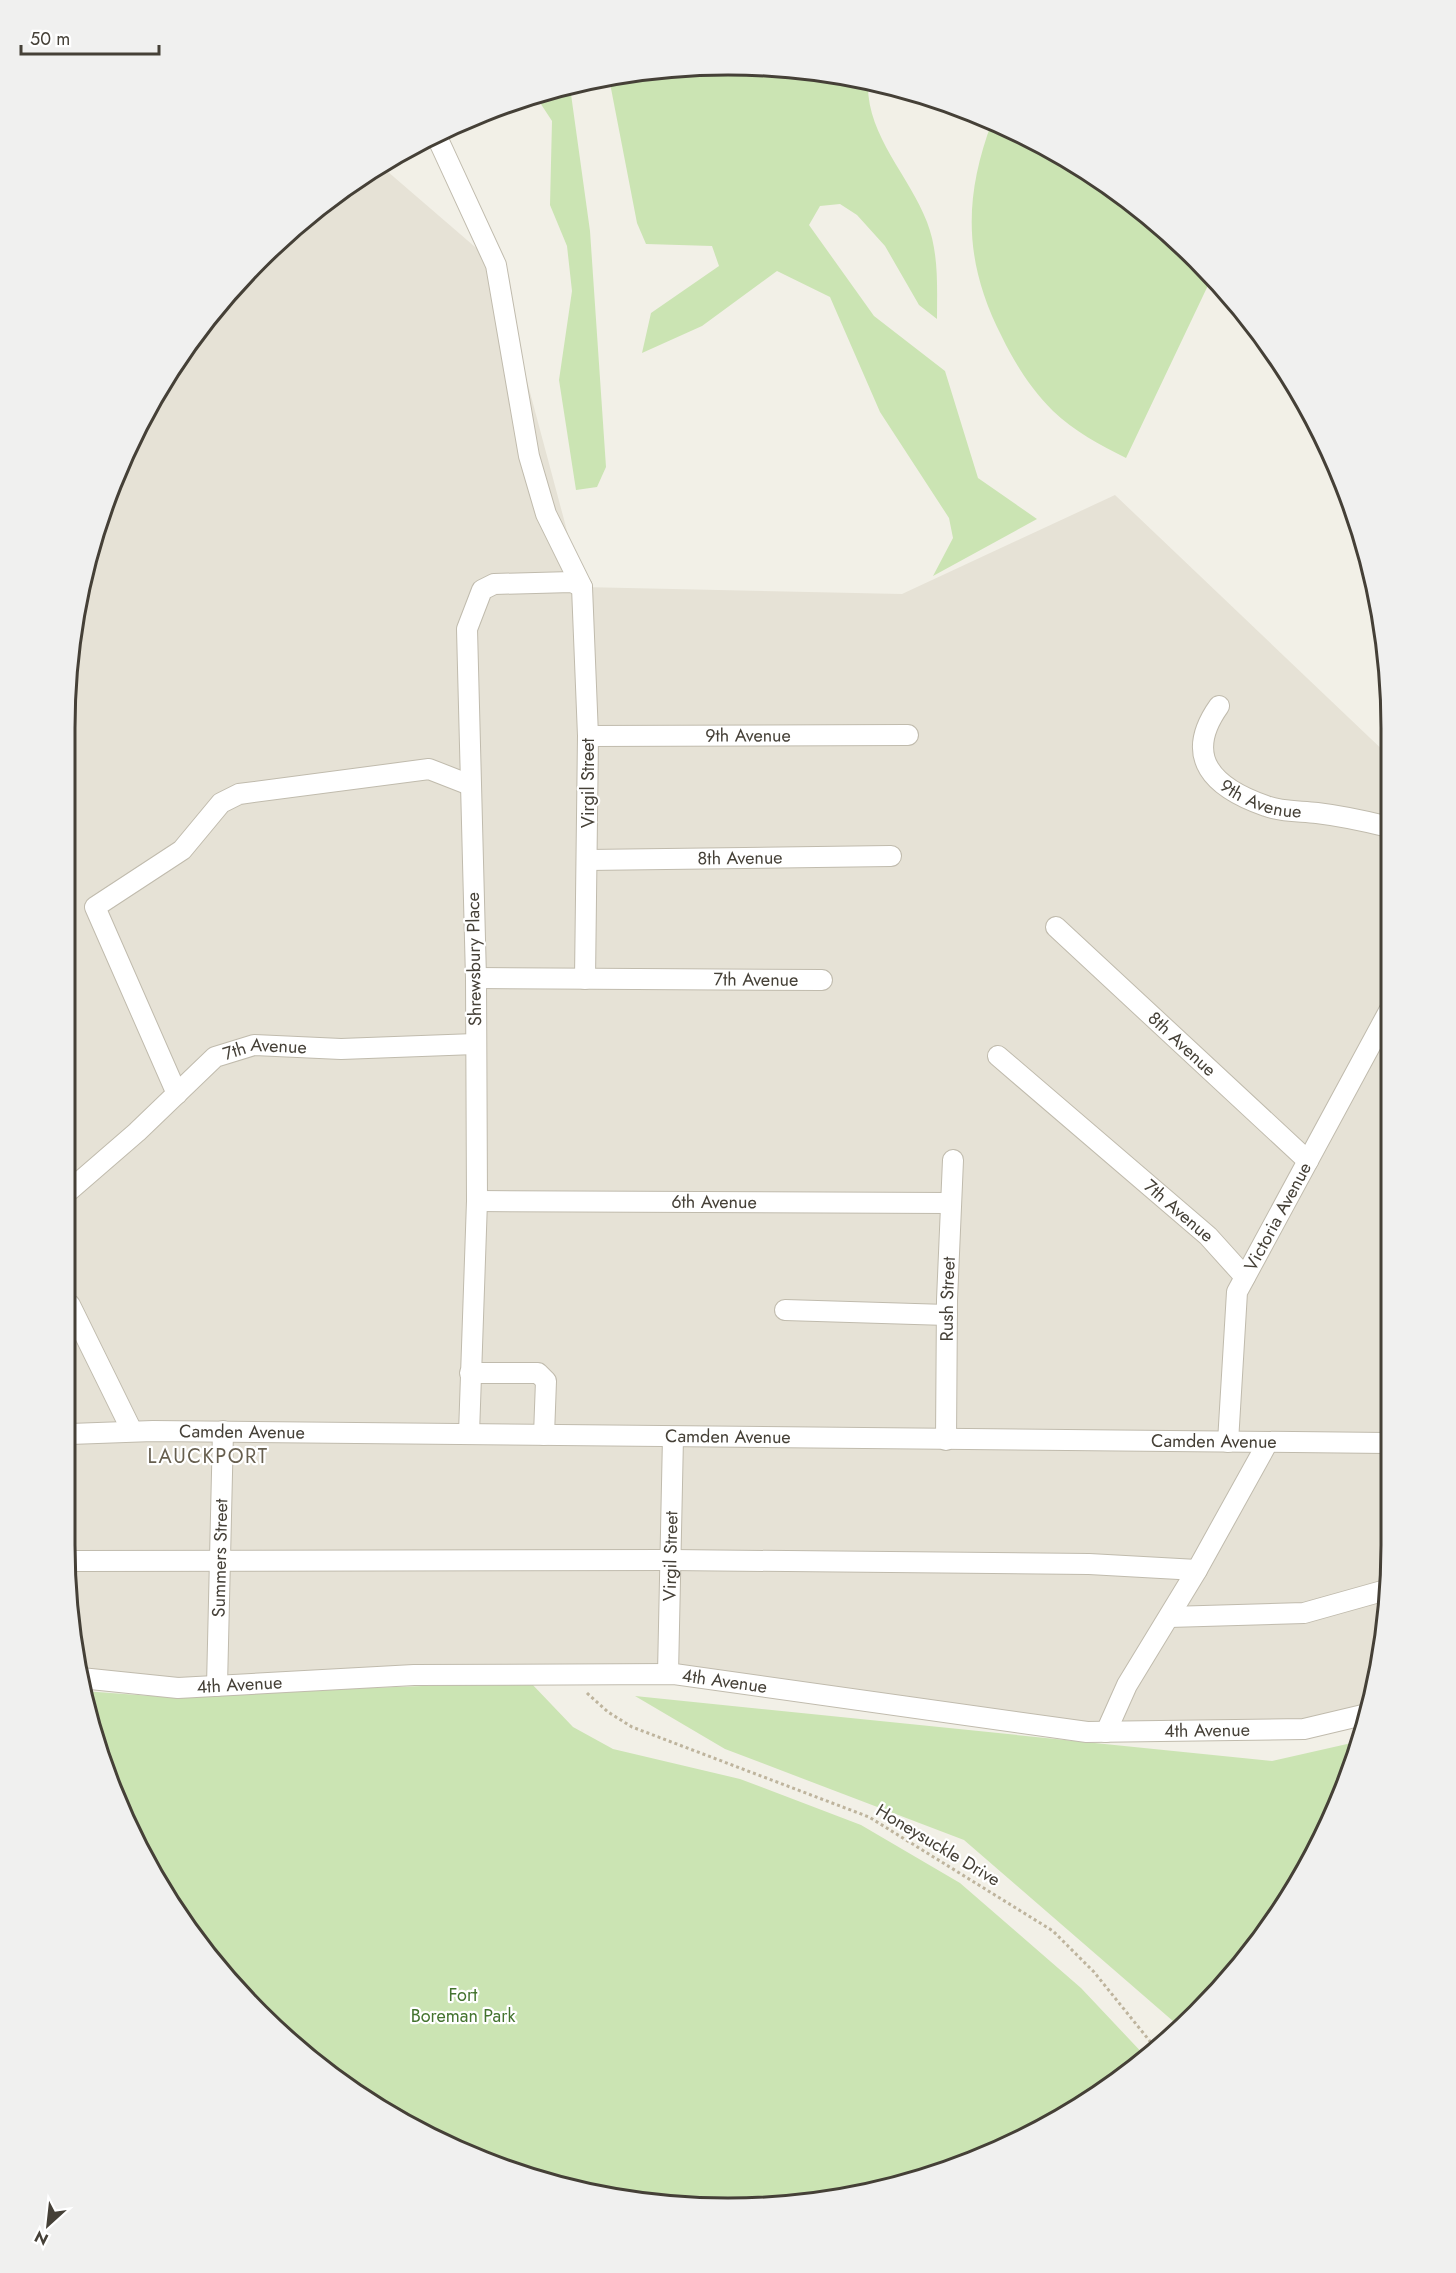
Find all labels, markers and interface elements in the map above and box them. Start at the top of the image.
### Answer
scale bar [21,18,159,56]
text: 50 m [30,26,70,52]
street label: 9th Avenue [705,722,791,749]
street label: Virgil Street [575,737,601,828]
street label: 9th Avenue [1214,773,1302,825]
street label: 8th Avenue [697,844,783,872]
street label: Shrewsbury Place [460,892,488,1026]
street label: 7th Avenue [714,966,798,993]
street label: 8th Avenue [1142,1006,1222,1083]
street label: 7th Avenue [220,1032,307,1067]
street label: Victoria Avenue [1238,1157,1318,1276]
street label: 7th Avenue [1138,1173,1219,1248]
street label: 6th Avenue [671,1189,757,1215]
street label: Rush Street [934,1255,962,1341]
street label: Camden Avenue [179,1418,305,1445]
street label: Camden Avenue [665,1423,791,1450]
street label: Camden Avenue [1151,1428,1277,1455]
district label: LAUCKPORT [147,1442,269,1471]
street label: Summers Street [206,1498,234,1618]
street label: Virgil Street [657,1510,684,1601]
street label: 4th Avenue [680,1662,769,1700]
street label: 4th Avenue [196,1669,283,1700]
street label: 4th Avenue [1164,1717,1250,1744]
street label: Honeysuckle Drive [871,1798,1005,1892]
park label: Fort Boreman Park [411,1982,515,2029]
north arrow [18,2195,78,2255]
text: N [31,2225,52,2251]

